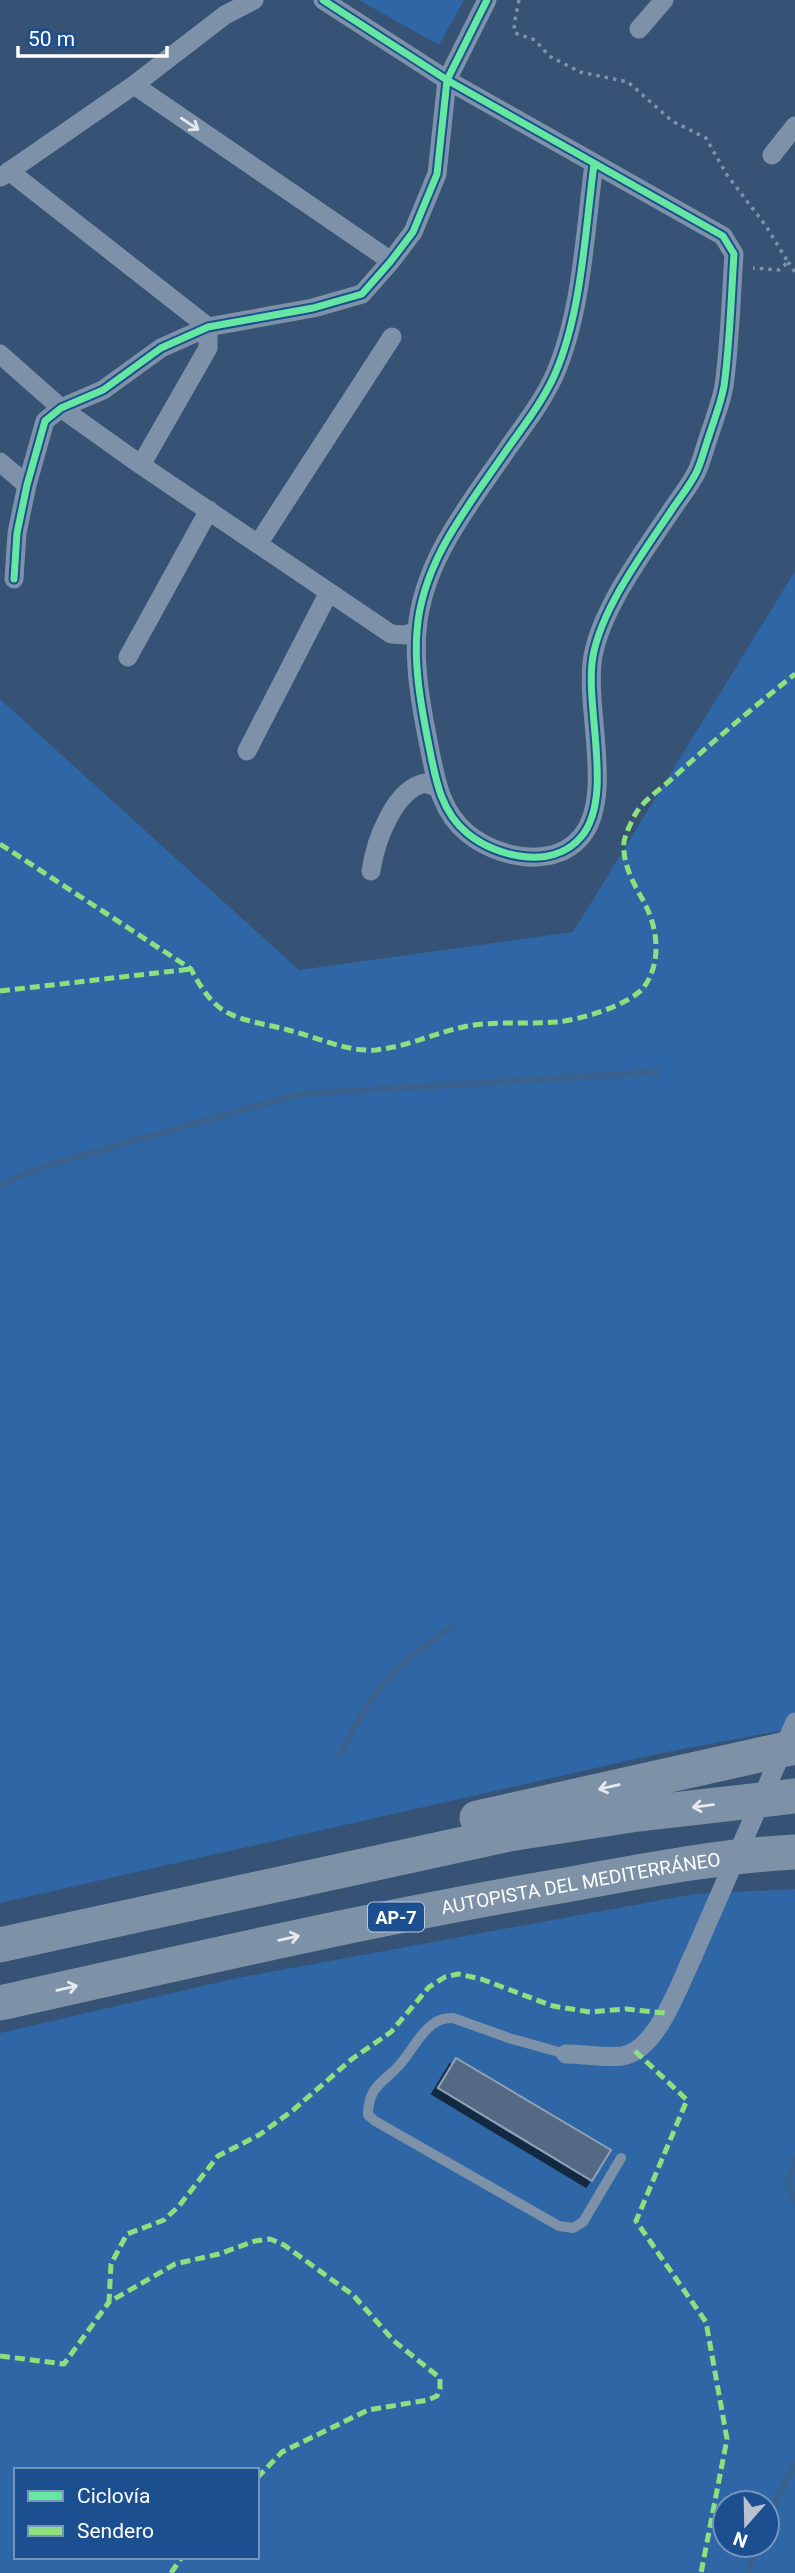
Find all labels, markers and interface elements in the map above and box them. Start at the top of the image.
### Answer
scale bar [18,14,166,58]
text: 50 m [28,27,75,51]
one-way arrow [180,117,199,131]
one-way arrow [598,1781,621,1795]
one-way arrow [692,1800,715,1813]
street label: AUTOPISTA DEL MEDITERRÁNEO [439,1848,722,1919]
road number: AP-7 [368,1902,424,1931]
one-way arrow [277,1931,300,1945]
one-way arrow [55,1981,78,1994]
legend [14,2468,259,2559]
text: Ciclovía [77,2484,151,2508]
north arrow [711,2489,781,2559]
text: Sendero [77,2519,154,2543]
text: N [730,2526,751,2553]

